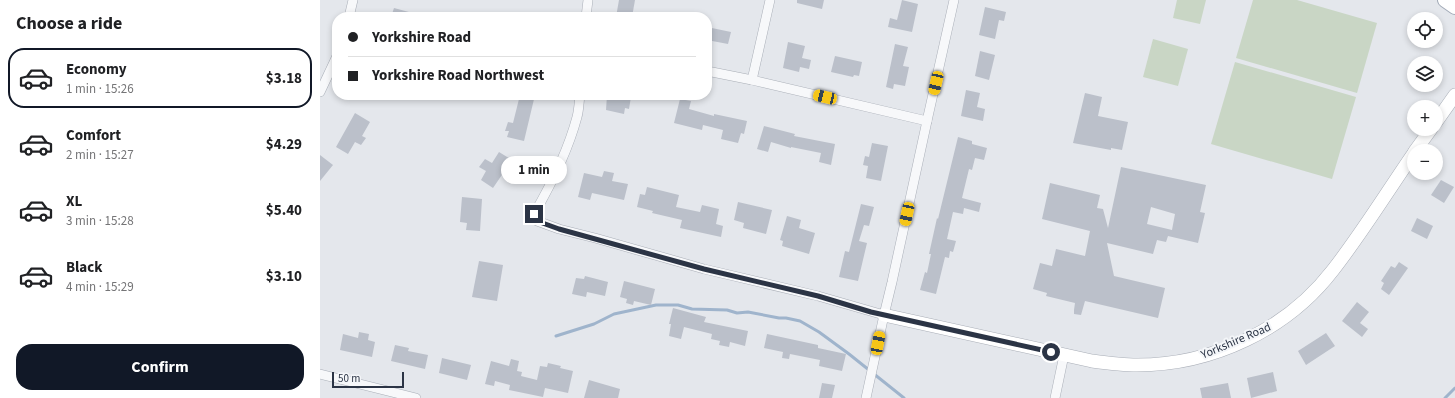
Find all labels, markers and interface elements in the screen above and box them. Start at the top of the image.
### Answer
text: Choose a ride [16,11,122,36]
map controls [1407,12,1443,180]
button: locate [1407,12,1443,48]
text: Yorkshire Road [372,27,471,48]
button: layers [1407,56,1443,92]
text: Economy [66,59,127,80]
icon: car [18,60,54,96]
text: Yorkshire Road Northwest [372,65,544,86]
text: $3.18 [266,68,302,89]
car [927,70,945,96]
text: 1 min · 15:26 [66,80,134,98]
car [812,88,838,106]
button: + [1407,100,1443,136]
text: Comfort [66,125,121,146]
icon: car [18,126,54,162]
text: $4.29 [266,134,302,155]
button: − [1407,144,1443,180]
text: 2 min · 15:27 [66,146,134,164]
callout: 1 min [501,156,567,184]
text: 1 min [518,161,550,179]
text: XL [66,191,82,212]
icon: car [18,192,54,228]
text: $5.40 [266,200,302,221]
car [899,201,915,227]
route end [525,205,543,223]
text: 3 min · 15:28 [66,212,134,230]
text: Black [66,257,103,278]
icon: car [18,258,54,294]
text: $3.10 [266,266,302,287]
text: 4 min · 15:29 [66,278,134,296]
street label: Yorkshire Road [1197,319,1274,364]
car [870,330,886,356]
route start [1042,343,1060,361]
button: Confirm [16,344,304,390]
scale bar [332,370,404,389]
text: 50 m [338,371,360,386]

